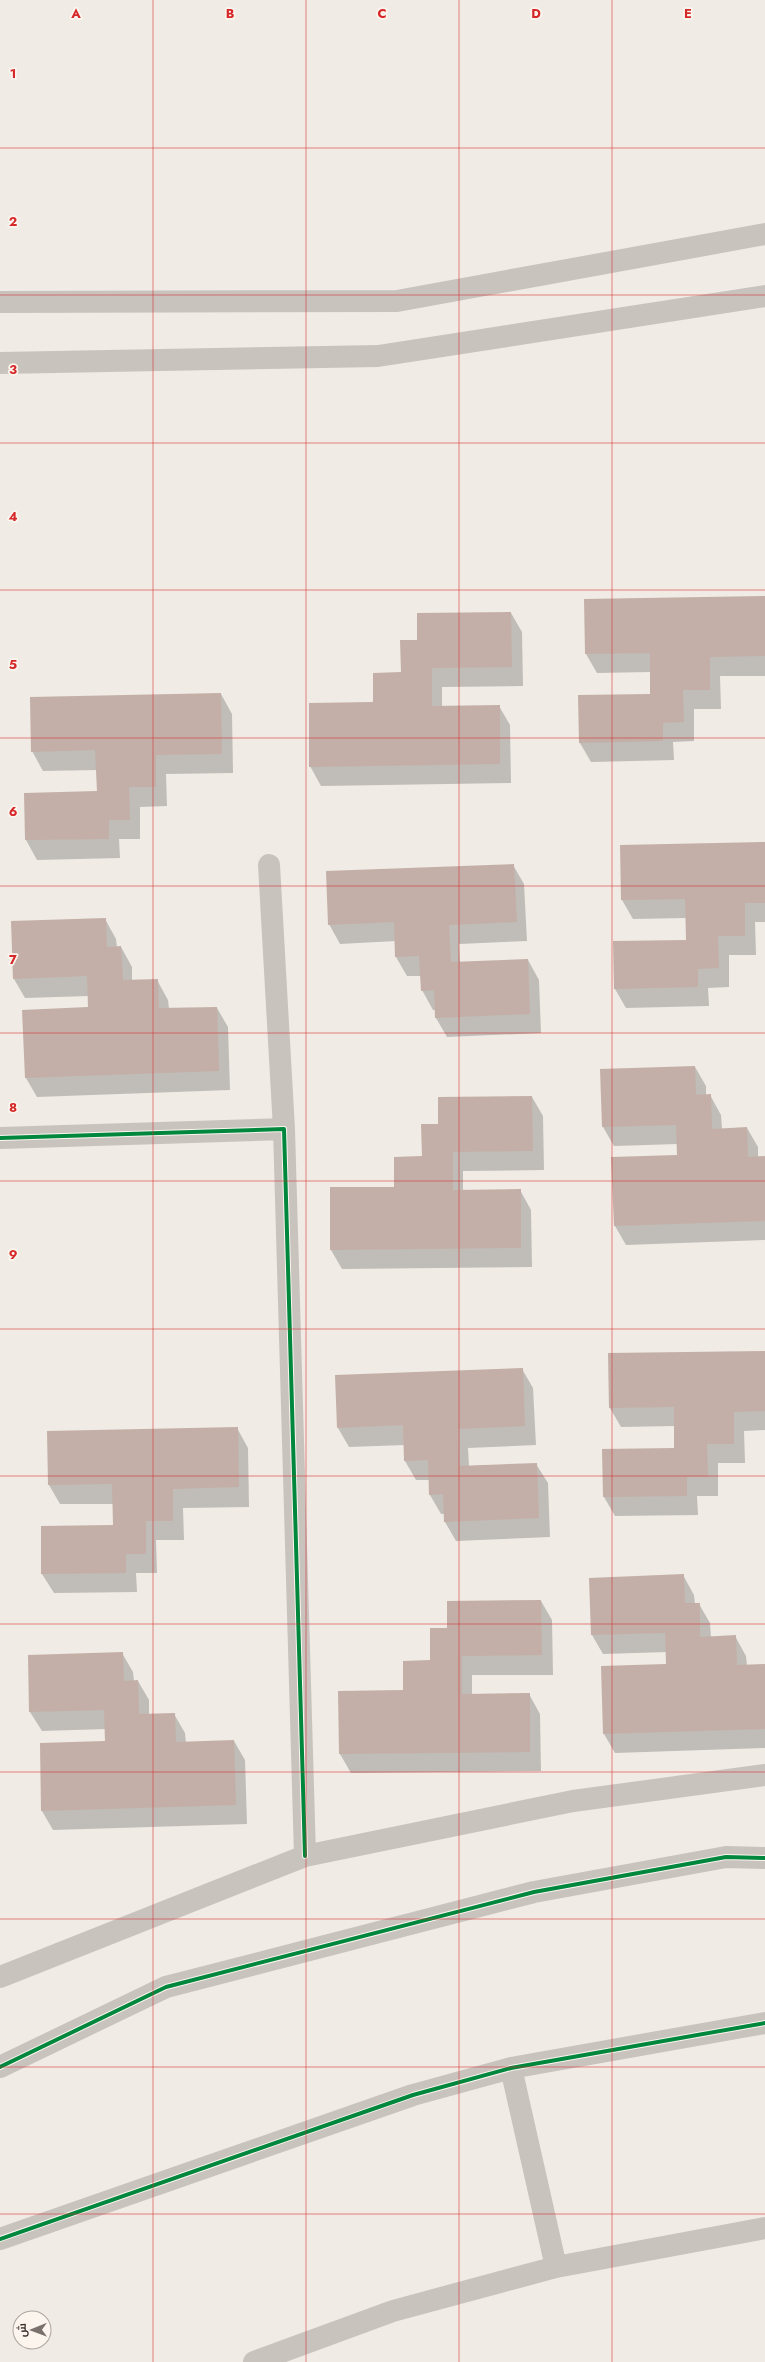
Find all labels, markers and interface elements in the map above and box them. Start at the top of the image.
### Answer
text: A [70,4,81,23]
text: B [226,4,235,23]
text: C [377,4,387,23]
text: D [531,4,541,23]
text: E [684,4,692,23]
text: 1 [10,64,16,83]
text: 2 [9,212,17,231]
text: 3 [9,360,17,379]
text: 4 [8,507,18,526]
text: 5 [9,655,17,674]
text: 6 [9,802,18,821]
text: 7 [9,950,17,969]
text: 8 [9,1098,17,1117]
text: 9 [9,1245,18,1264]
north arrow [12,2310,52,2350]
text: ش [14,2323,30,2337]

